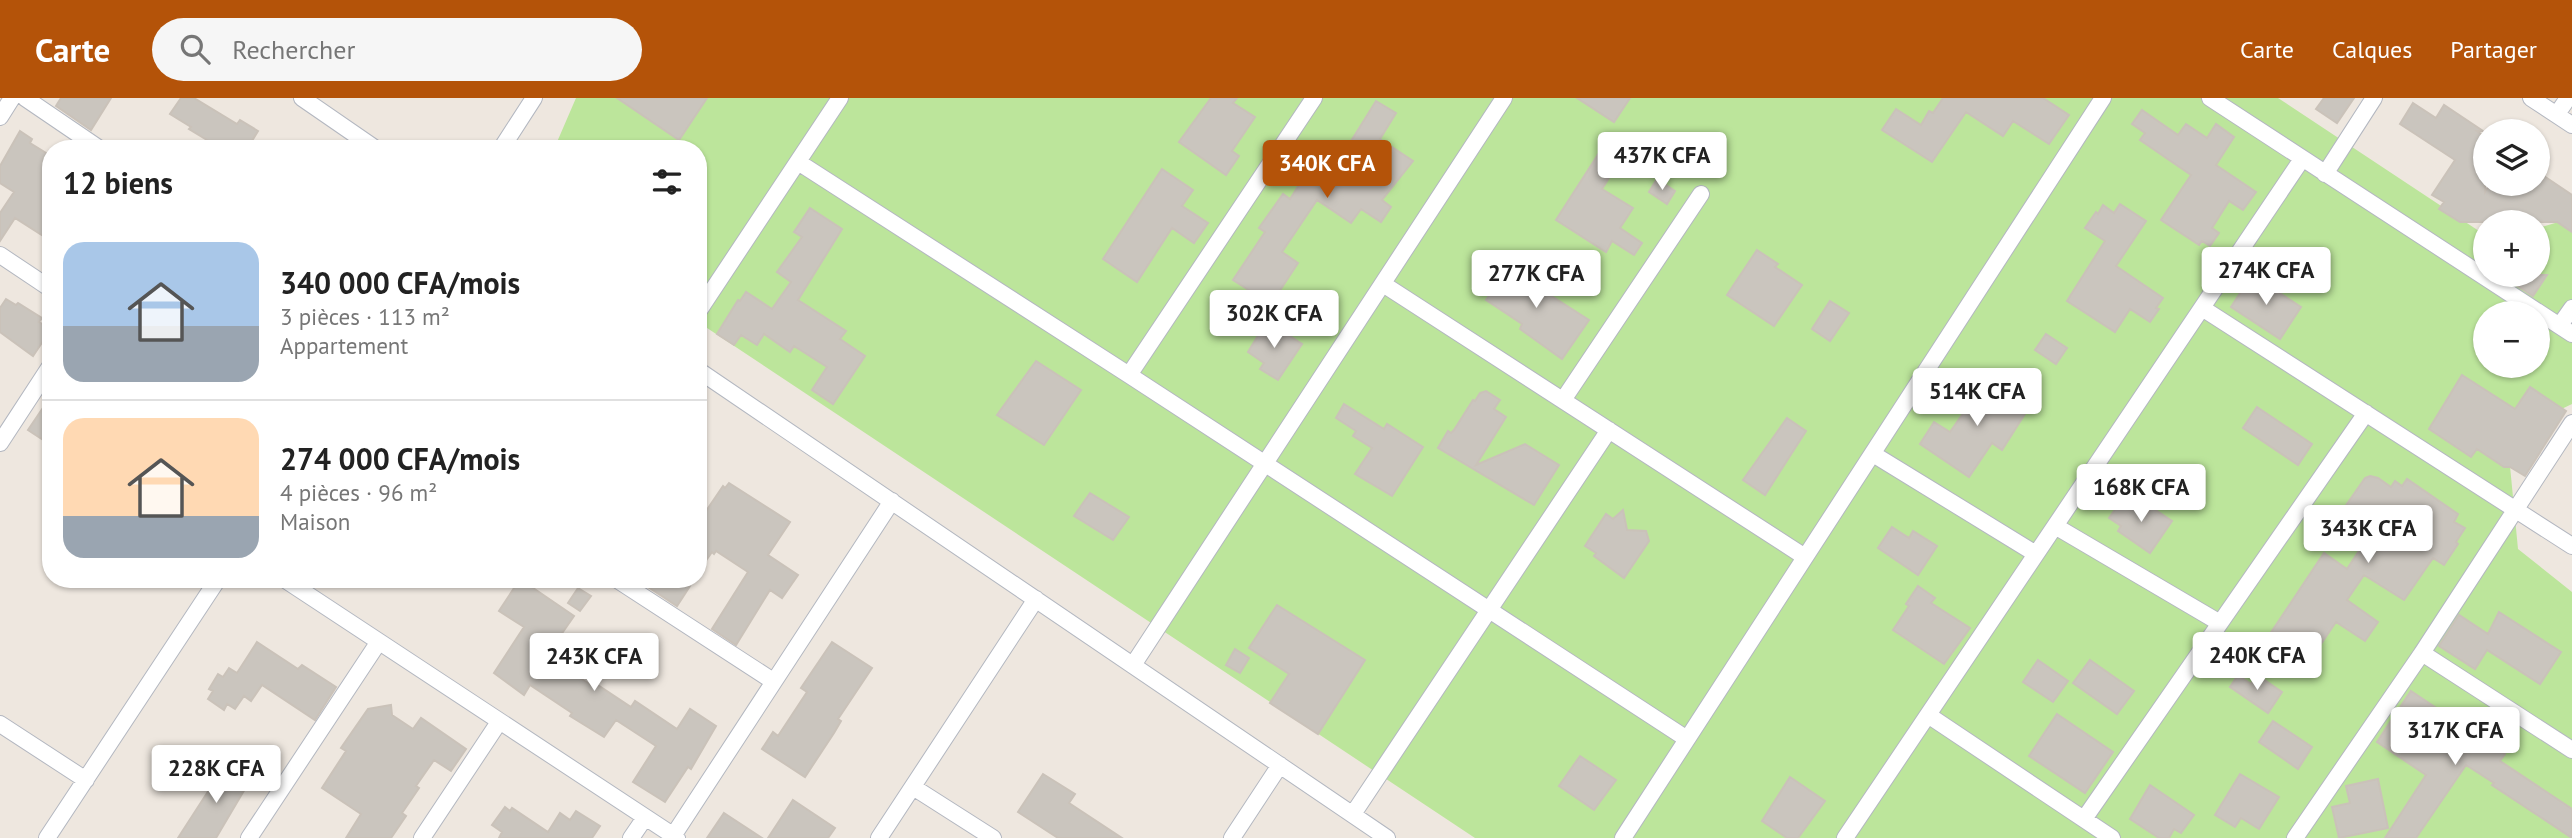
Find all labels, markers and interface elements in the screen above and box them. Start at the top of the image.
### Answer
search box [152,18,642,81]
text: Carte [35,28,110,71]
icon: search [176,30,214,68]
text: Rechercher [232,33,355,66]
text: Carte [2240,34,2294,65]
text: Calques [2332,34,2412,65]
text: Partager [2450,34,2537,65]
map controls [2473,119,2550,378]
button: layers [2473,119,2550,196]
pin: 437K CFA [1590,132,1734,192]
pin: 340K CFA [1255,140,1399,200]
text: 437K CFA [1614,140,1710,169]
text: 340K CFA [1279,148,1375,177]
text: 12 biens [63,163,173,202]
icon: filters [648,163,686,201]
button: + [2473,210,2550,287]
pin: 274K CFA [2194,248,2338,307]
pin: 277K CFA [1464,250,1608,310]
text: 274K CFA [2218,255,2314,284]
text: 277K CFA [1488,258,1584,287]
text: 340 000 CFA/mois [280,263,520,302]
icon: home [119,270,203,354]
pin: 302K CFA [1202,290,1346,350]
text: 302K CFA [1226,298,1322,327]
button: − [2473,301,2550,378]
text: 3 pièces · 113 m² [280,302,450,331]
text: Appartement [280,331,408,360]
pin: 514K CFA [1905,368,2049,428]
text: 514K CFA [1929,376,2025,405]
text: 274 000 CFA/mois [280,439,520,478]
icon: home [119,446,203,530]
pin: 168K CFA [2069,464,2213,524]
text: 168K CFA [2093,472,2189,501]
text: 4 pièces · 96 m² [280,478,437,507]
pin: 343K CFA [2296,505,2440,565]
text: Maison [280,507,350,536]
text: 343K CFA [2320,513,2416,542]
pin: 240K CFA [2185,632,2329,692]
pin: 243K CFA [522,634,666,693]
text: 240K CFA [2209,640,2305,669]
text: 243K CFA [546,641,642,670]
pin: 317K CFA [2383,708,2527,767]
text: 317K CFA [2407,715,2503,744]
pin: 228K CFA [144,746,288,805]
text: 228K CFA [168,753,264,782]

